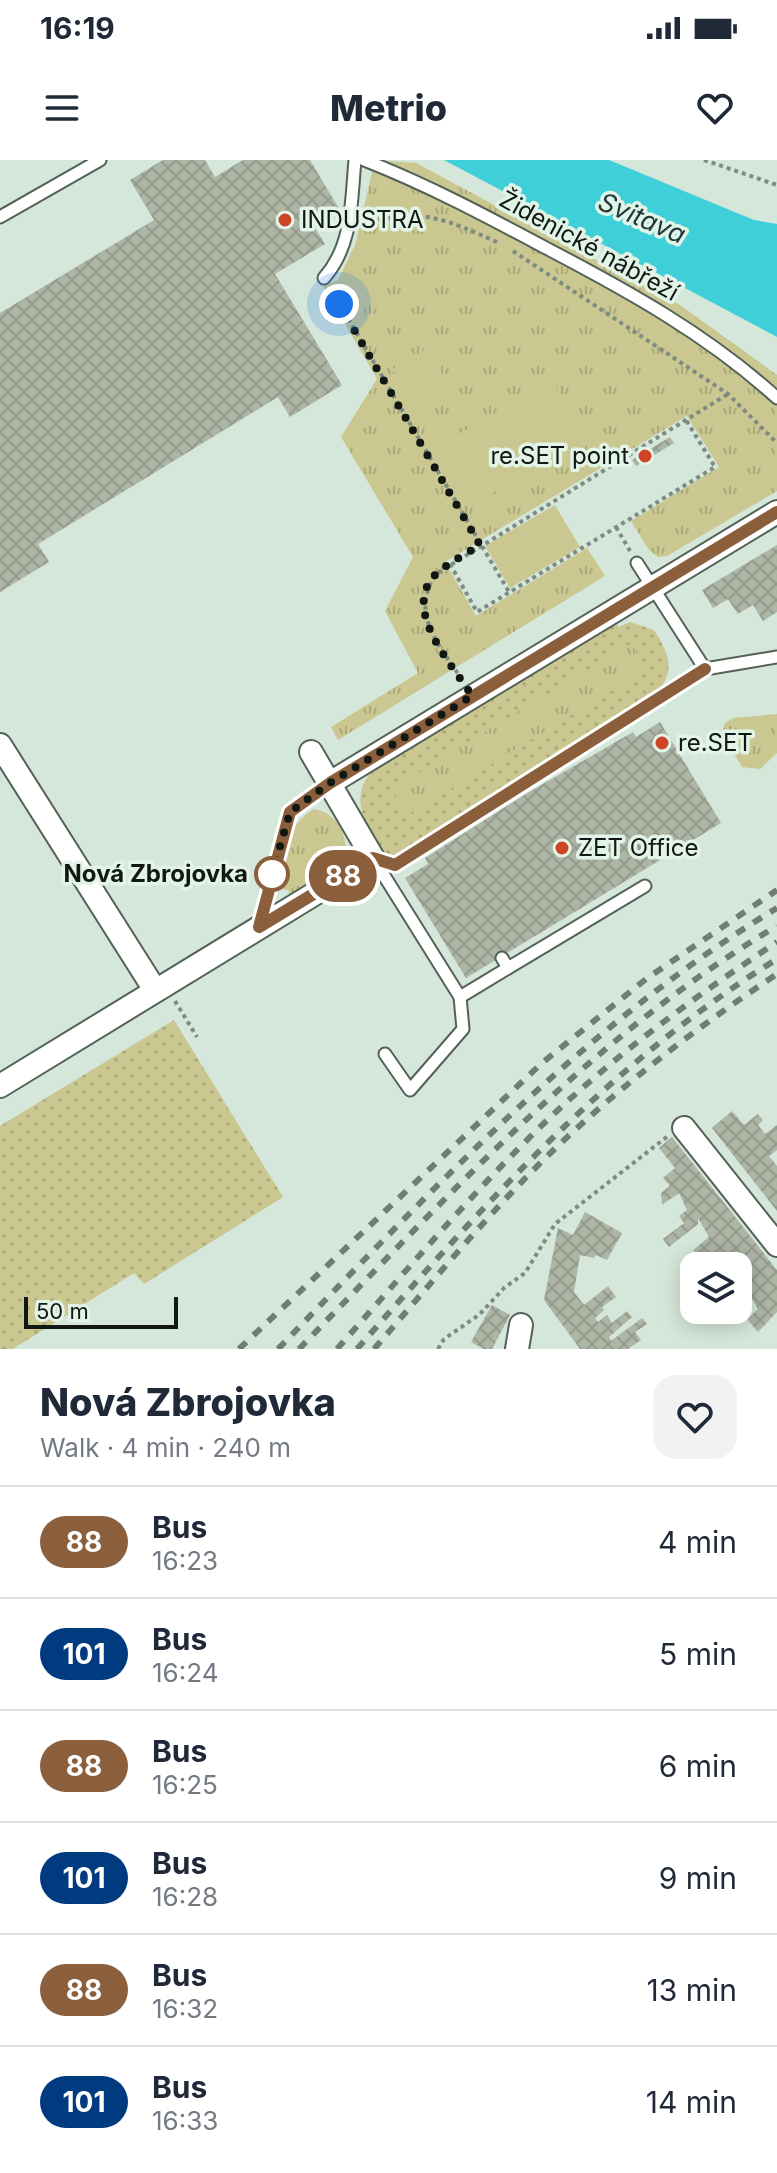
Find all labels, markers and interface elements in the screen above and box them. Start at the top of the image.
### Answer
text: 16:19 [40,10,115,46]
icon: menu [40,86,84,130]
text: Metrio [330,86,447,130]
icon: heart [693,86,737,130]
street label: Židenické nábřeží [495,183,685,307]
water label: Svitava [594,185,690,250]
place label: INDUSTRA [301,205,424,234]
marker: INDUSTRA [276,211,294,229]
your location [319,284,359,324]
place label: re.SET point [490,441,629,470]
marker: re.SET point [636,447,654,465]
place label: re.SET [678,728,753,757]
marker: re.SET [653,734,671,752]
place label: ZET Office [578,833,698,862]
marker: ZET Office [553,839,571,857]
line badge: 88 [307,850,379,902]
marker: Nová Zbrojovka [255,857,289,891]
place label: Nová Zbrojovka [64,859,248,888]
text: 88 [325,859,361,893]
map controls [680,1252,752,1324]
button: layers [680,1252,752,1324]
scale bar [24,1293,178,1329]
text: 50 m [36,1298,89,1324]
button: heart [653,1375,737,1459]
text: Nová Zbrojovka [40,1379,336,1425]
text: Walk · 4 min · 240 m [40,1432,291,1463]
text: Bus [152,1509,207,1545]
text: 4 min [658,1524,737,1560]
text: 88 [66,1525,102,1559]
text: 16:23 [152,1545,218,1576]
text: Bus [152,1621,207,1657]
text: 5 min [659,1636,737,1672]
text: 101 [62,1637,106,1671]
text: 16:24 [152,1657,218,1688]
text: Bus [152,1733,207,1769]
text: 6 min [659,1748,737,1784]
text: 88 [66,1749,102,1783]
text: 16:25 [152,1769,218,1800]
text: Bus [152,1845,207,1881]
text: 9 min [659,1860,737,1896]
text: 101 [62,1861,106,1895]
text: 16:28 [152,1881,218,1912]
text: Bus [152,1957,207,1993]
text: 13 min [647,1972,737,2008]
text: 88 [66,1973,102,2007]
text: 16:32 [152,1993,218,2024]
text: Bus [152,2069,207,2105]
text: 14 min [646,2084,737,2120]
text: 101 [62,2085,106,2119]
text: 16:33 [152,2105,218,2136]

